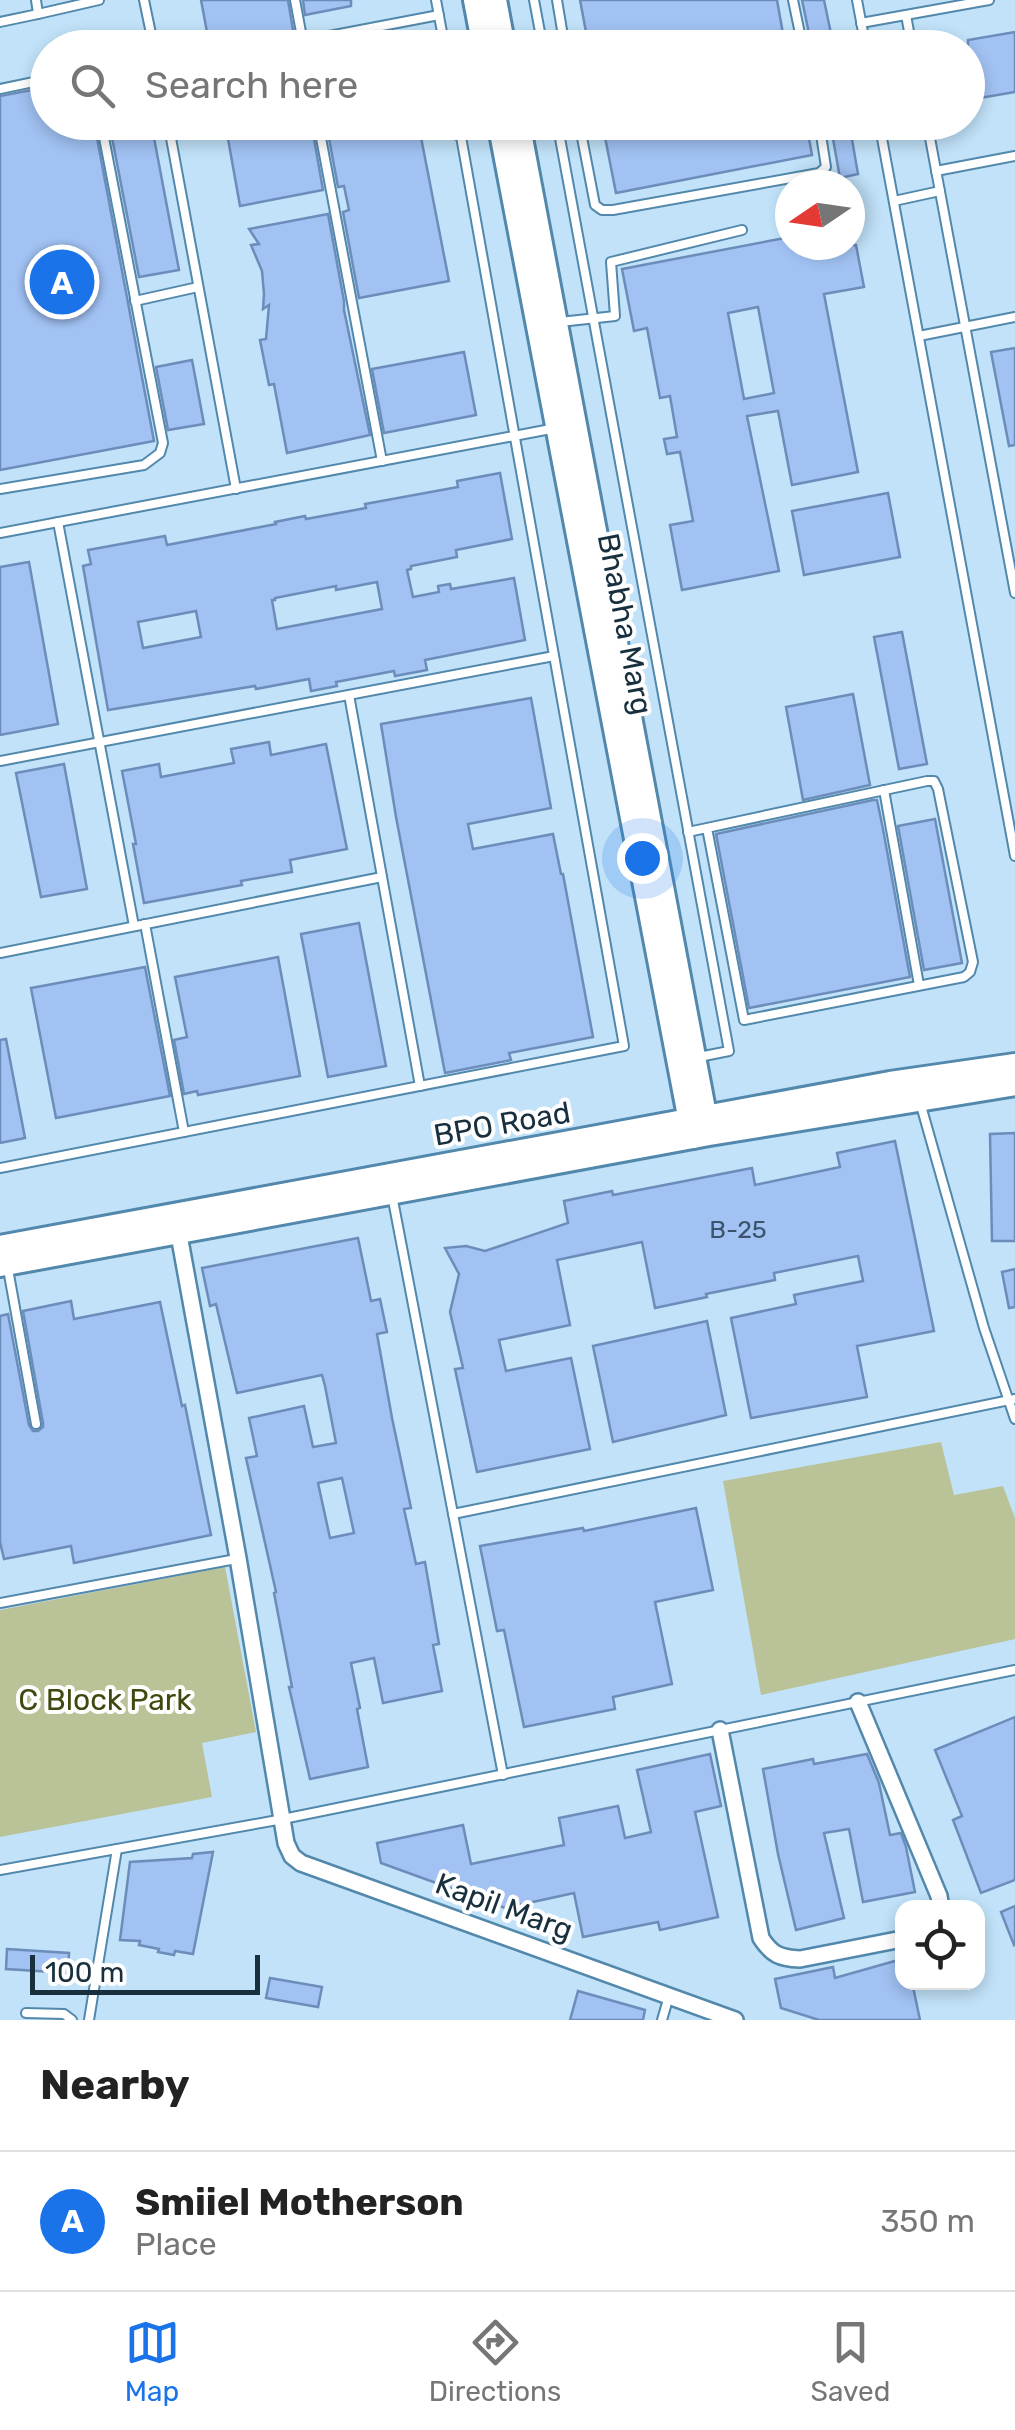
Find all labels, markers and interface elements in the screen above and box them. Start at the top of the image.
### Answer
search box [30,30,985,140]
icon: search [65,58,120,113]
text: Search here [145,62,358,108]
north arrow [775,170,865,260]
pin: A [30,244,94,320]
street label: Bhabha Marg [590,530,660,718]
your location [617,833,668,884]
street label: BPO Road [431,1094,573,1154]
house number: B-25 [709,1215,767,1244]
park label: C Block Park [18,1682,192,1718]
street label: Kapil Marg [430,1866,578,1948]
map controls [895,1900,985,1990]
button: locate [895,1900,985,1990]
scale bar [30,1950,260,1994]
text: 100 m [45,1956,124,1989]
text: Nearby [40,2060,190,2110]
text: Smiiel Motherson [135,2179,464,2225]
text: A [61,2202,84,2240]
text: 350 m [880,2202,975,2240]
text: Place [135,2225,217,2263]
tab: Map [125,2315,180,2408]
tab: Directions [429,2315,561,2408]
tab: Saved [810,2315,890,2408]

